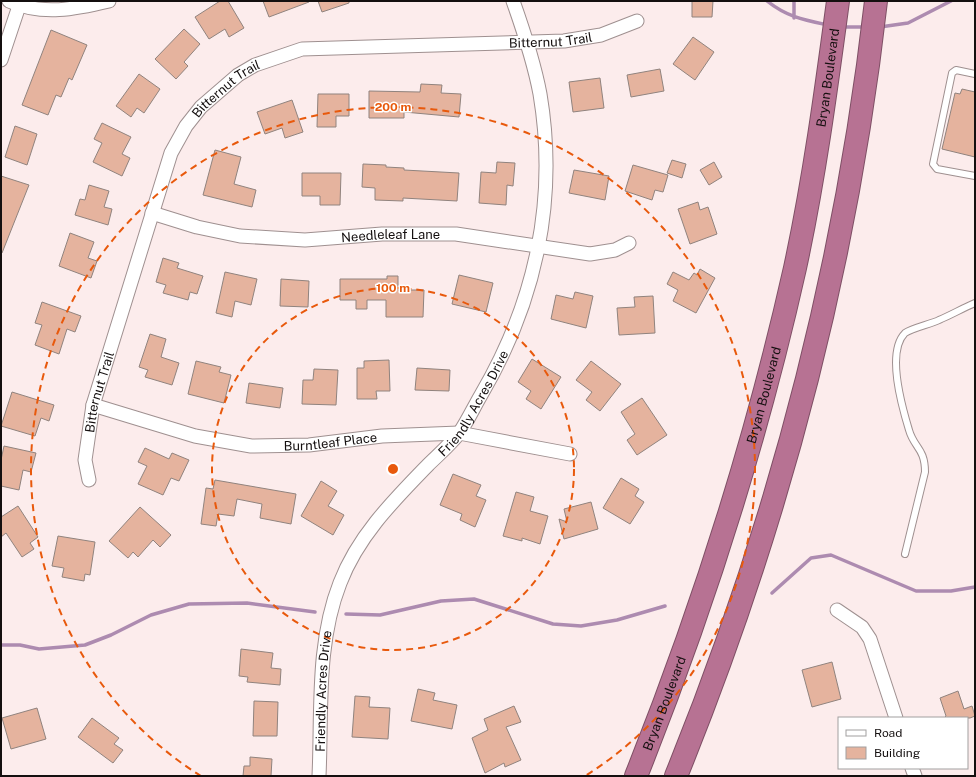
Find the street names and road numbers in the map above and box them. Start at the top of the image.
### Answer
street label: Bryan Boulevard [813,27,842,128]
street label: Bitternut Trail [509,30,594,51]
street label: Bitternut Trail [189,57,262,120]
street label: Needleleaf Lane [341,227,440,245]
street label: Bryan Boulevard [744,345,784,445]
street label: Friendly Acres Drive [435,348,511,459]
street label: Bitternut Trail [82,350,117,434]
street label: Burntleaf Place [284,430,378,453]
street label: Friendly Acres Drive [313,629,335,752]
street label: Bryan Boulevard [640,654,689,753]

